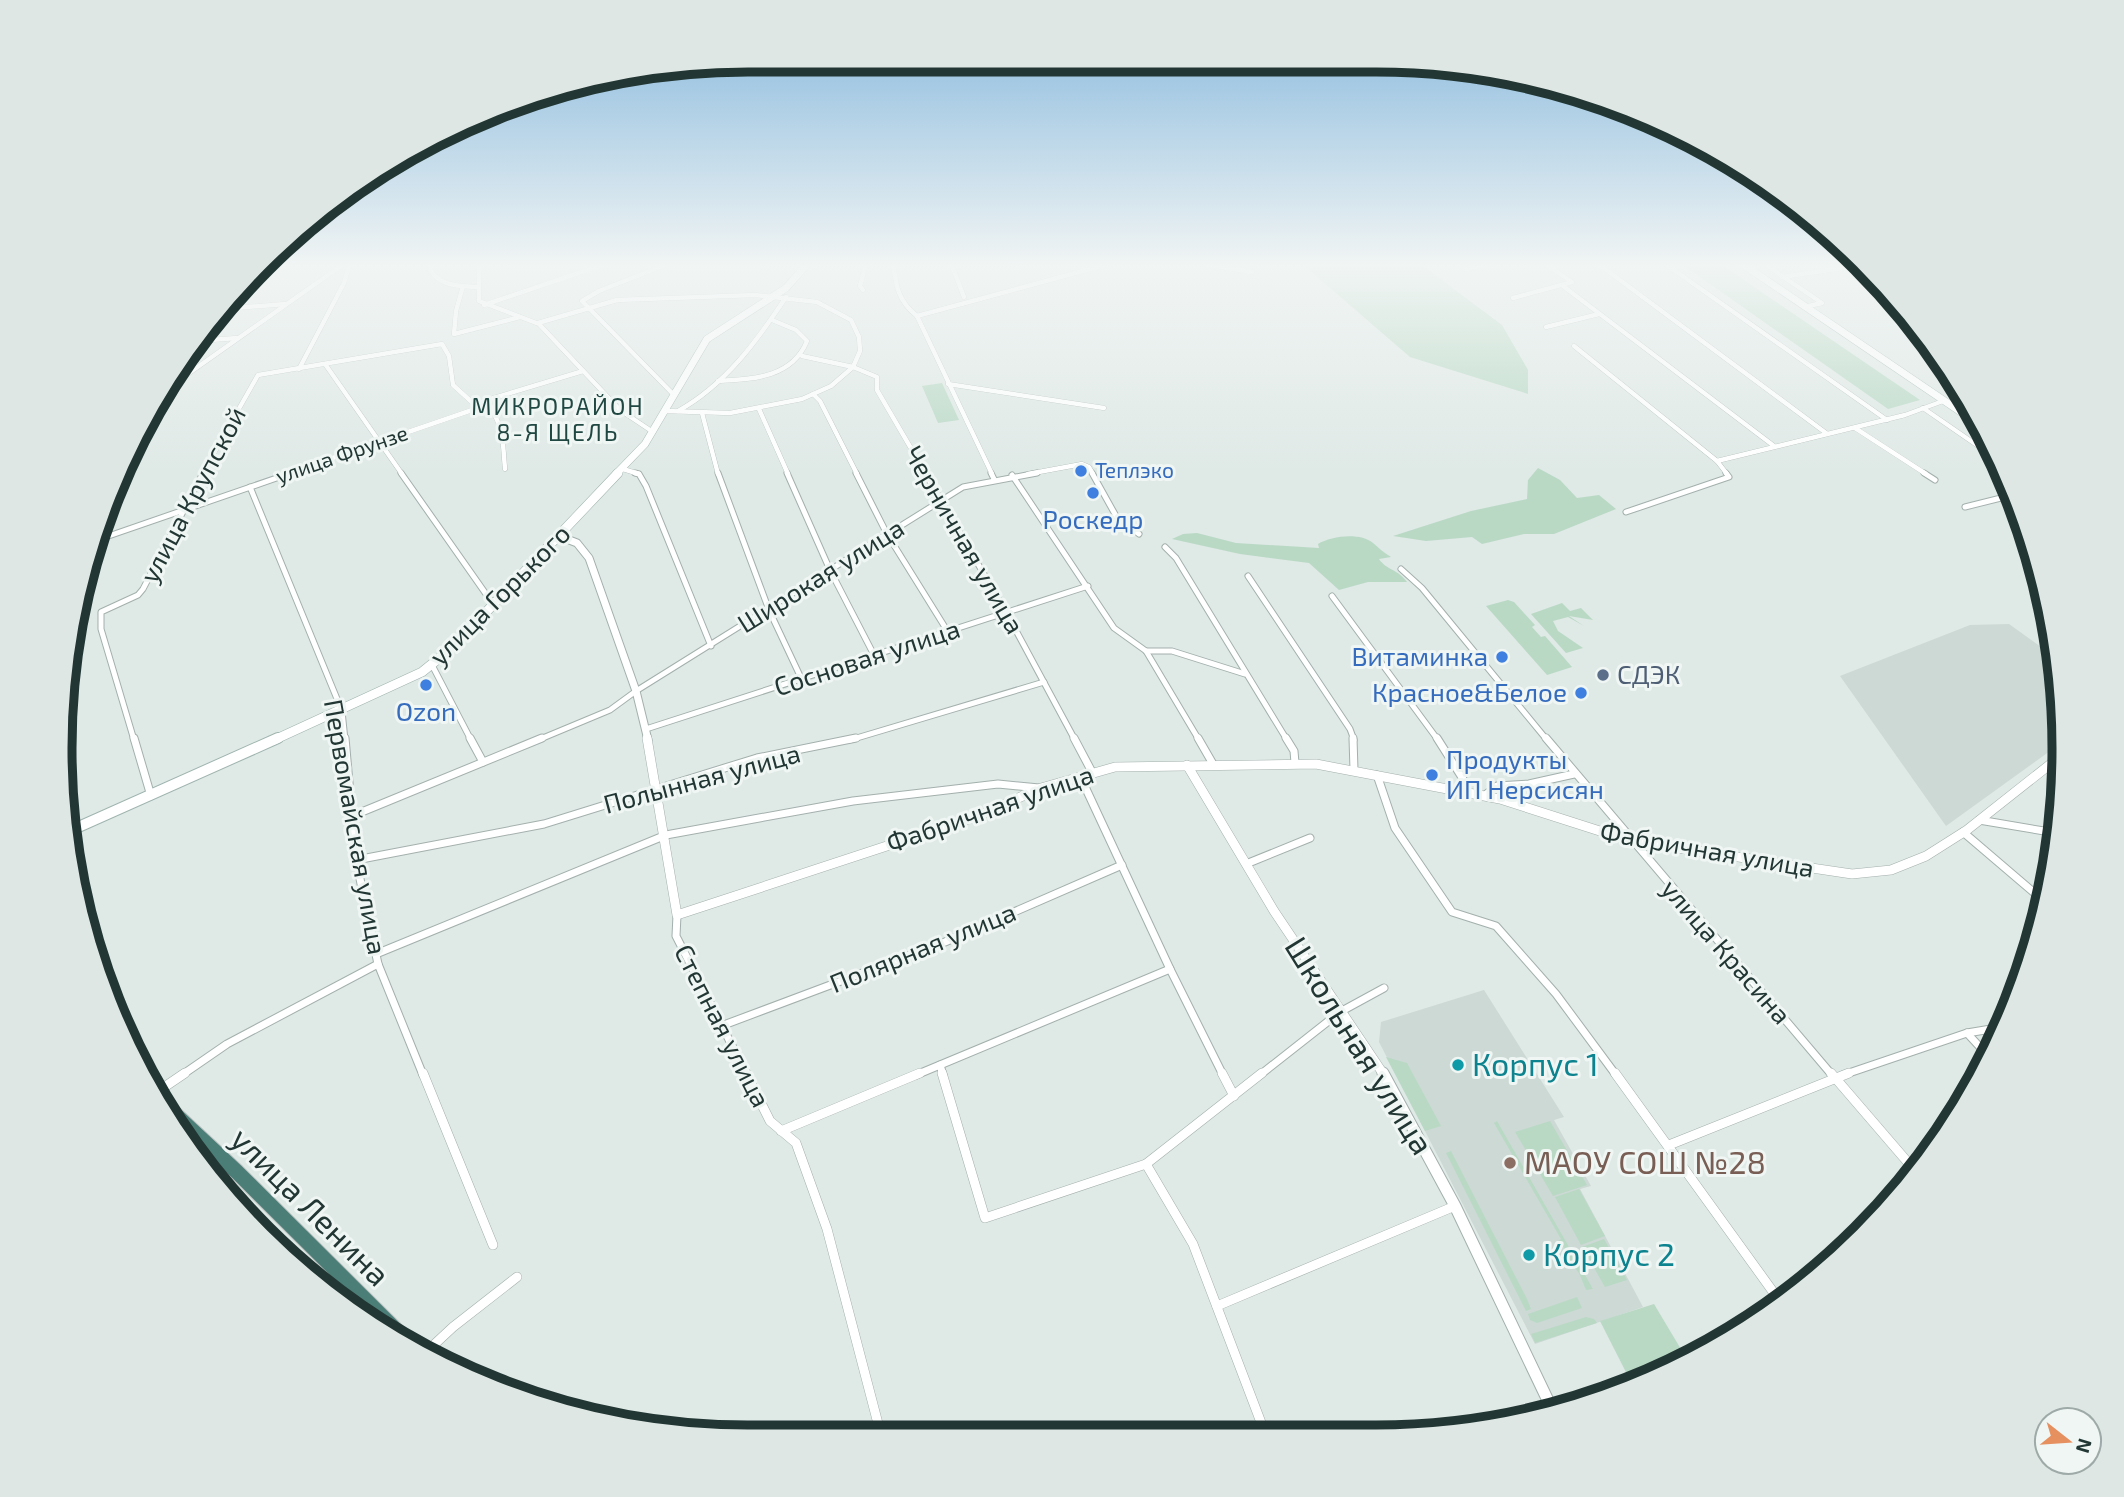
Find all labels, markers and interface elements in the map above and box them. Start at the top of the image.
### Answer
district label: МИКРОРАЙОН 8-Я ЩЕЛЬ [471,392,645,446]
street label: улица Крупской [132,401,252,588]
street label: улица Фрунзе [272,419,411,489]
street label: Черничная улица [898,440,1032,639]
place label: Теплэко [1095,457,1174,482]
marker: Теплэко [1073,463,1089,479]
marker: Роскедр [1085,485,1101,501]
place label: Роскедр [1043,503,1143,534]
street label: Широкая улица [731,511,910,639]
street label: улица Горького [422,517,577,672]
street label: Сосновая улица [770,612,964,702]
place label: Витаминка [1351,640,1488,671]
marker: Витаминка [1494,649,1510,665]
place label: СДЭК [1617,658,1680,689]
marker: СДЭК [1595,667,1611,683]
place label: Красное&Белое [1372,676,1567,707]
marker: Ozon [418,677,434,693]
marker: Красное&Белое [1573,685,1589,701]
place label: Ozon [396,695,456,726]
street label: Первомайская улица [318,697,394,957]
street label: Полынная улица [600,736,804,820]
place label: Продукты ИП Нерсисян [1446,743,1604,804]
street label: Фабричная улица [882,758,1097,858]
marker: Продукты ИП Нерсисян [1424,767,1440,783]
street label: Фабричная улица [1598,814,1817,884]
street label: улица Красина [1655,873,1798,1030]
street label: Полярная улица [825,895,1020,999]
street label: Школьная улица [1278,929,1443,1161]
street label: Степная улица [668,939,778,1112]
place label: Корпус 1 [1472,1044,1599,1083]
marker: Корпус 1 [1450,1057,1466,1073]
street label: улица Ленина [224,1118,399,1293]
place label: МАОУ СОШ №28 [1524,1142,1766,1180]
marker: МАОУ СОШ №28 [1502,1155,1518,1171]
place label: Корпус 2 [1543,1234,1675,1273]
marker: Корпус 2 [1521,1247,1537,1263]
north arrow [2033,1406,2103,1476]
text: N [2072,1436,2098,1456]

